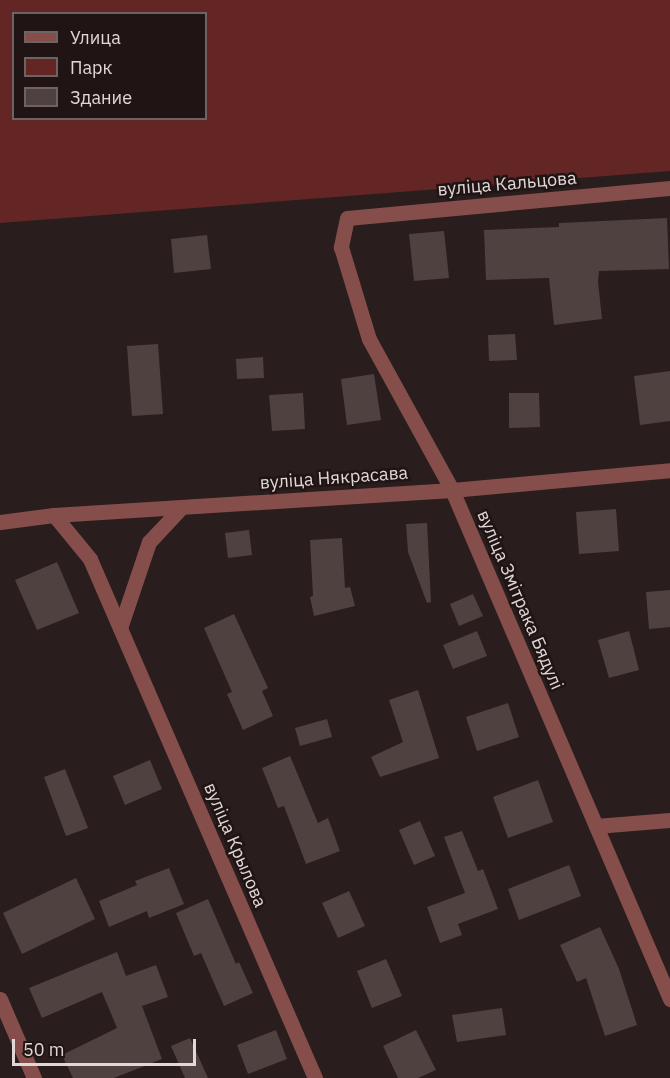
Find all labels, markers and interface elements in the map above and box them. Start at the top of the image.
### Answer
legend [12,12,207,120]
text: Улица [70,26,121,49]
text: Парк [70,56,112,79]
text: Здание [70,86,132,109]
street label: вуліца Кальцова [437,167,577,201]
street label: вуліца Някрасава [259,462,409,494]
street label: вуліца Змітрака Бядулі [472,507,568,693]
street label: вуліца Крылова [199,780,271,910]
scale bar [15,1027,200,1065]
text: 50 m [23,1038,65,1061]

